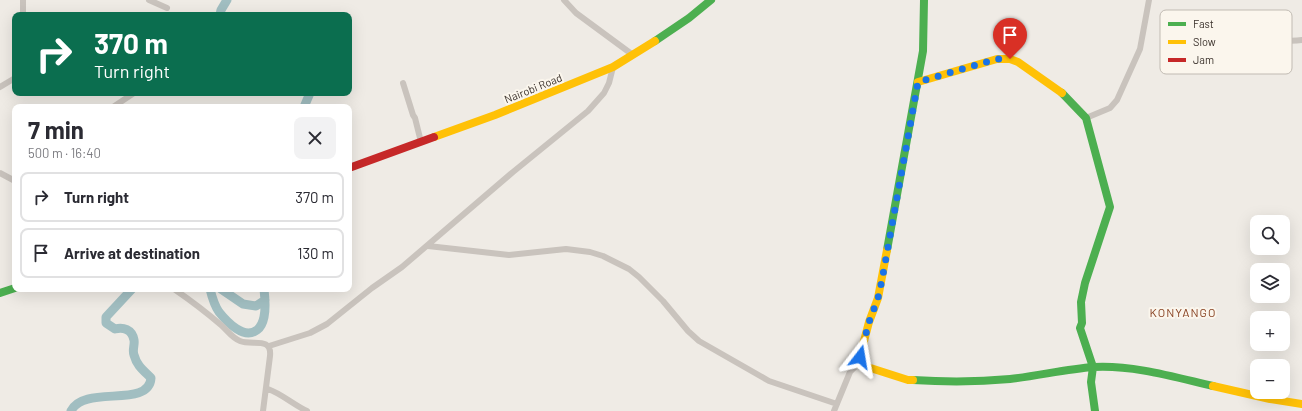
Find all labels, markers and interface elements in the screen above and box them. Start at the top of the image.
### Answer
legend [1160,10,1292,74]
text: Fast [1193,17,1214,30]
pin [993,18,1027,59]
icon: arrive [999,24,1021,46]
text: 370 m [94,26,168,60]
icon: right [28,28,80,80]
text: Slow [1193,35,1216,48]
text: Jam [1193,53,1214,66]
text: Turn right [94,60,170,82]
street label: Nairobi Road [502,71,564,105]
text: 7 min [28,115,84,144]
button: close [294,117,336,159]
text: 500 m · 16:40 [28,145,101,161]
icon: right [30,186,52,208]
text: Turn right [64,188,129,206]
text: 370 m [295,188,334,206]
map controls [1250,215,1290,399]
button: search [1250,215,1290,255]
icon: arrive [30,242,52,264]
text: Arrive at destination [64,244,200,262]
text: 130 m [297,244,334,262]
button: layers [1250,263,1290,303]
district label: KONYANGO [1150,305,1216,319]
button: + [1250,311,1290,351]
position arrow [839,336,881,378]
button: − [1250,359,1290,399]

